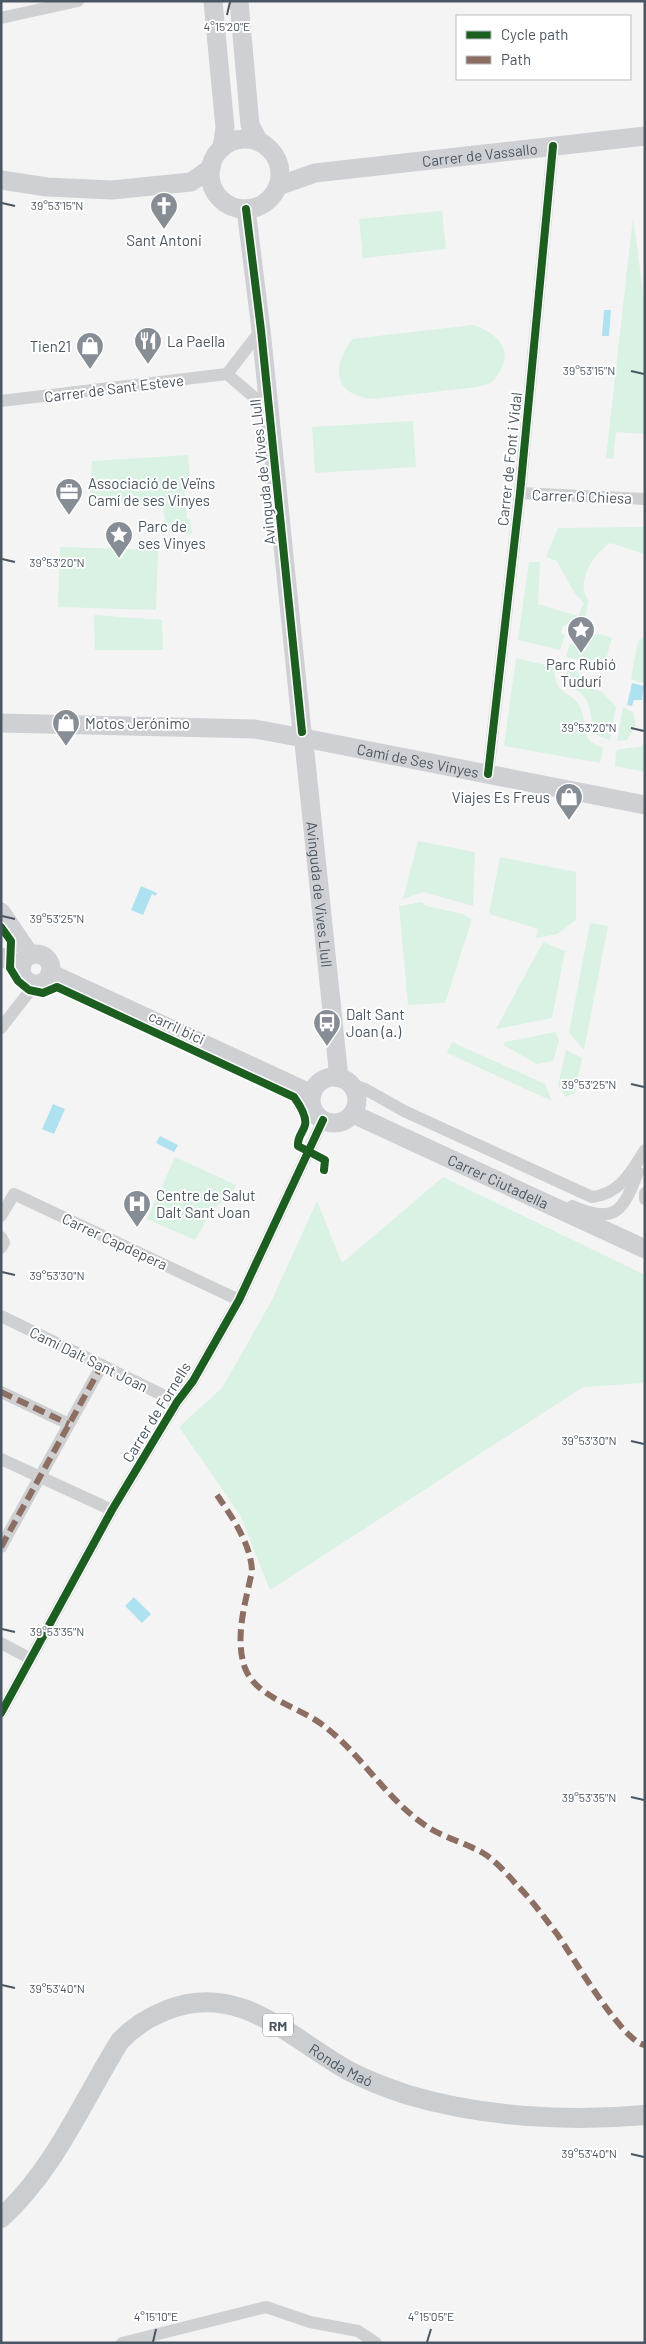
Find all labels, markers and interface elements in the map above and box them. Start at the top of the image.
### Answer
legend [456,15,631,80]
text: 4°15'20"E [204,19,250,33]
text: Cycle path [501,25,568,43]
text: Path [501,50,531,68]
street label: Carrer de Vassallo [421,139,538,170]
church icon: Sant Antoni [149,191,179,230]
text: 39°53'15"N [31,198,83,212]
place label: Sant Antoni [126,231,202,249]
restaurant icon: La Paella [133,326,163,365]
shop icon: Tien21 [75,331,105,370]
place label: La Paella [167,332,225,350]
place label: Tien21 [30,337,71,355]
text: 39°53'15"N [563,363,615,377]
street label: Carrer de Sant Esteve [43,371,185,405]
street label: Carrer de Font i Vidal [493,391,525,527]
street label: Avinguda de Vives Llull [245,398,279,546]
place label: Associació de Veïns Camí de ses Vinyes [88,474,215,509]
office icon: Associació de Veïns Camí de ses Vinyes [54,477,84,516]
street label: Carrer G Chiesa [532,485,632,507]
place label: Parc de ses Vinyes [138,517,206,552]
place icon: Parc de ses Vinyes [104,520,134,559]
text: 39°53'20"N [29,555,85,569]
place icon: Parc Rubió Tudurí [566,615,596,654]
place label: Parc Rubió Tudurí [546,655,616,690]
shop icon: Motos Jerónimo [51,708,81,747]
place label: Motos Jerónimo [85,714,190,732]
text: 39°53'20"N [561,720,617,734]
street label: Camí de Ses Vinyes [355,740,480,781]
shop icon: Viajes Es Freus [554,782,584,821]
place label: Viajes Es Freus [452,788,550,806]
street label: Avinguda de Vives Llull [303,820,336,968]
text: 39°53'25"N [30,911,84,925]
place label: Dalt Sant Joan (a.) [346,1005,405,1040]
street label: carril bici [146,1006,208,1048]
bus stop icon: Dalt Sant Joan (a.) [312,1008,342,1047]
text: 39°53'25"N [562,1077,616,1091]
street label: Carrer Ciutadella [445,1150,551,1212]
place label: Centre de Salut Dalt Sant Joan [156,1186,256,1221]
hospital icon: Centre de Salut Dalt Sant Joan [122,1189,152,1228]
street label: Carrer Capdepera [59,1209,171,1273]
text: 39°53'30"N [29,1268,85,1282]
street label: Camí Dalt Sant Joan [27,1323,151,1395]
street label: Carrer de Fornells [118,1359,194,1465]
text: 39°53'30"N [561,1433,617,1447]
text: 39°53'35"N [30,1624,84,1638]
text: 39°53'35"N [562,1790,616,1804]
text: 39°53'40"N [29,1981,85,1995]
road number: RM [263,2014,293,2036]
street label: Ronda Maó [306,2039,376,2090]
text: 39°53'40"N [561,2146,617,2160]
text: 4°15'10"E [134,2309,178,2323]
text: 4°15'05"E [408,2309,454,2323]

